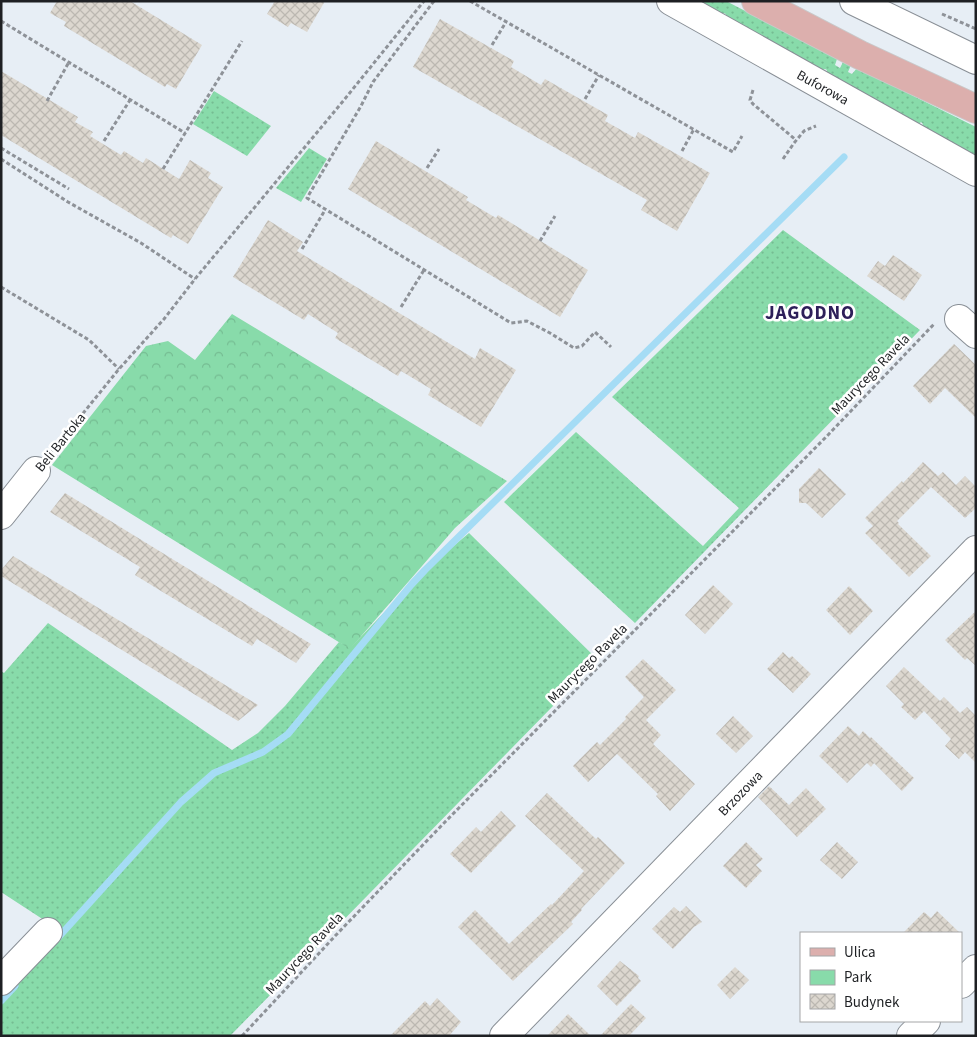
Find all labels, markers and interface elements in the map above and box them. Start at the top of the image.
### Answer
street label: Buforowa [793,65,852,110]
district label: JAGODNO [765,300,855,327]
street label: Maurycego Ravela [827,330,915,420]
street label: Beli Bartoka [31,409,91,477]
street label: Maurycego Ravela [543,619,632,708]
street label: Brzozowa [714,766,768,821]
street label: Maurycego Ravela [261,908,348,999]
legend [800,932,962,1022]
text: Ulica [844,942,875,963]
text: Park [844,967,873,988]
text: Budynek [844,992,900,1013]

